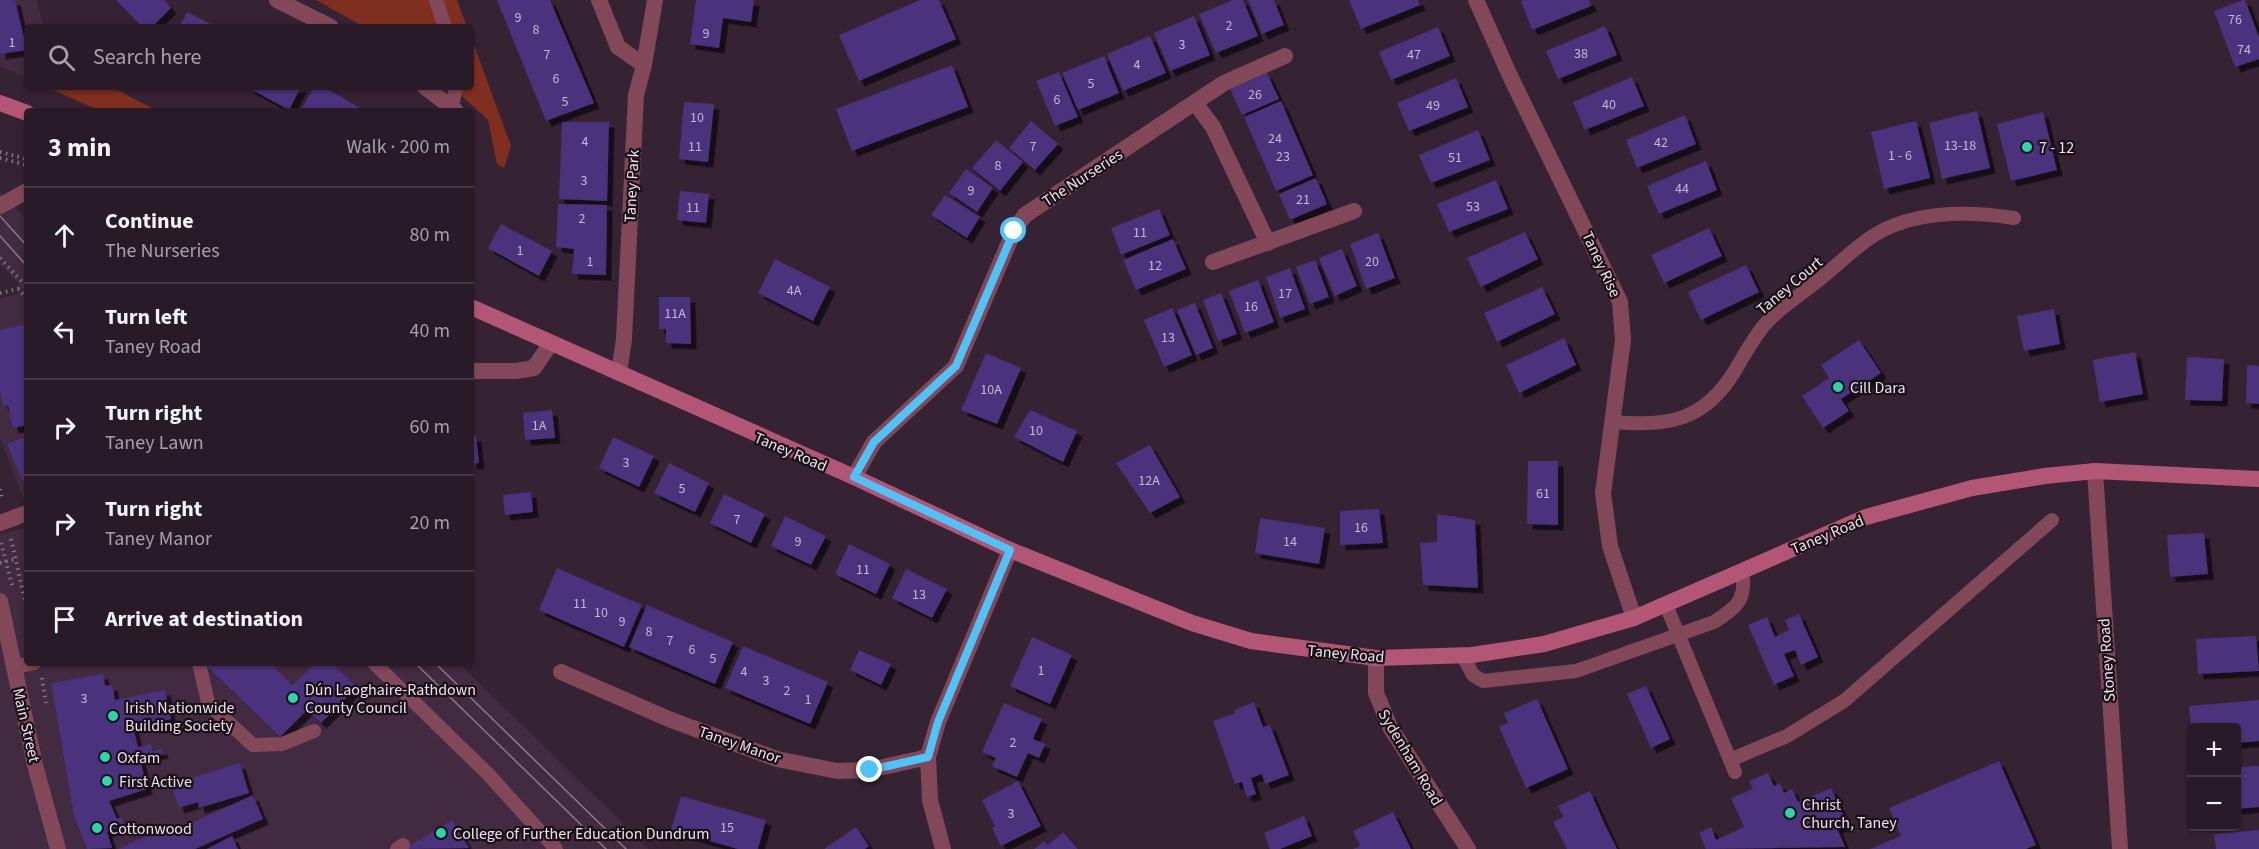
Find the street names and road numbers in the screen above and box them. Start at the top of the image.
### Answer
street label: The Nurseries [1038,143,1127,212]
street label: Taney Park [619,149,645,223]
street label: Taney Rise [1576,228,1626,301]
street label: Taney Court [1752,251,1828,320]
street label: Taney Road [751,427,830,477]
street label: Taney Road [1788,510,1867,560]
street label: Stoney Road [2093,617,2121,703]
street label: Taney Road [1306,640,1385,668]
street label: Main Street [7,686,45,765]
street label: Sydenham Road [1373,705,1448,810]
street label: Taney Manor [696,721,784,769]

